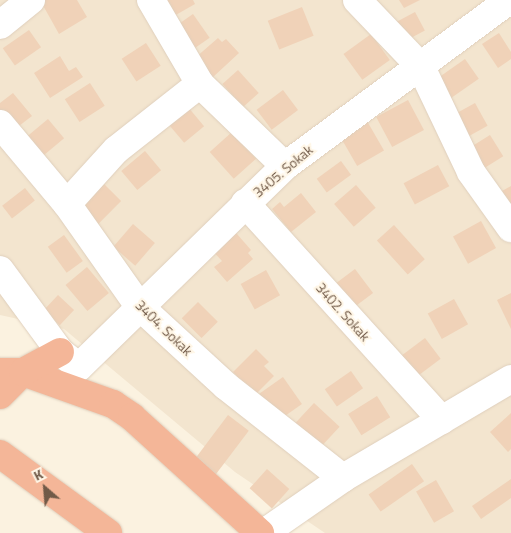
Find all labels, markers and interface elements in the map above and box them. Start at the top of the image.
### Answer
street label: 3405. Sokak [250,141,316,201]
street label: 3402. Sokak [312,279,374,345]
street label: 3404. Sokak [132,297,196,359]
north arrow [20,463,70,513]
text: K [29,463,46,485]

